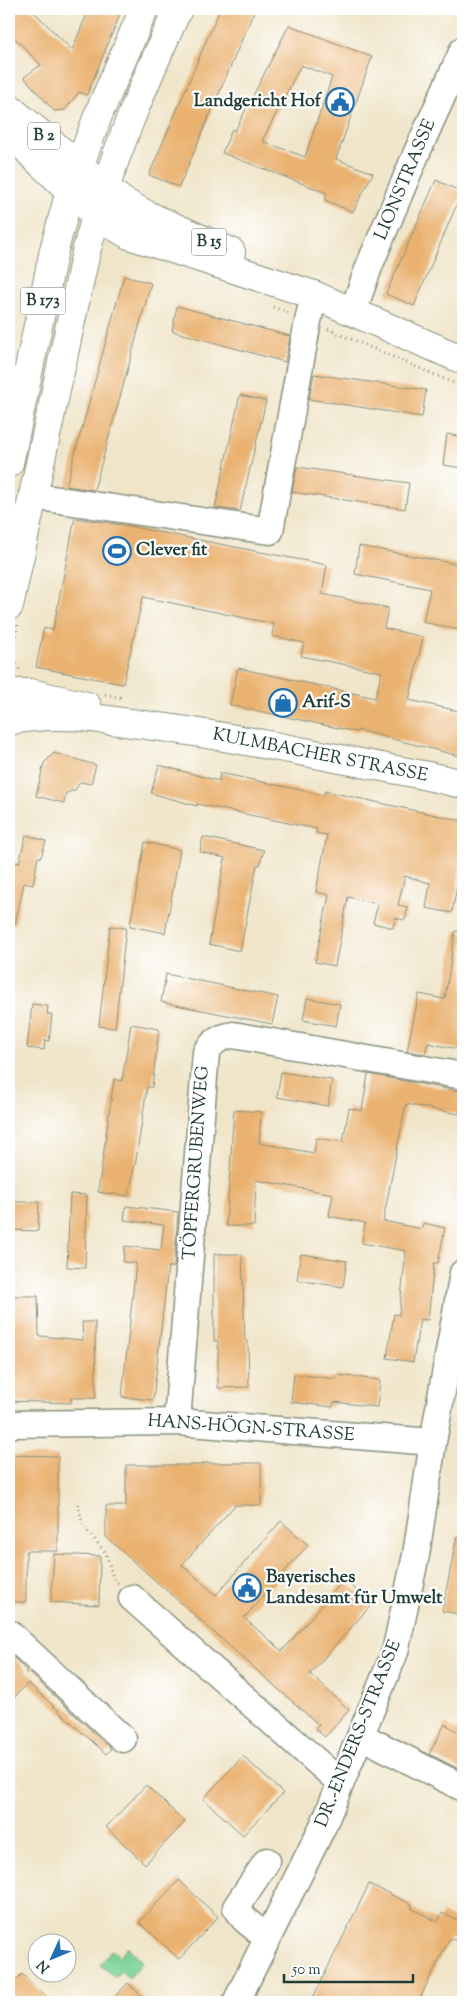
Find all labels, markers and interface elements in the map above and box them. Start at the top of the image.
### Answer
public building icon: Landgericht Hof [325,87,355,117]
place label: Landgericht Hof [194,89,323,115]
street label: LIONSTRASSE [369,115,443,245]
road number: B 2 [28,122,60,150]
road number: B 15 [192,228,226,256]
road number: B 173 [20,288,66,314]
sports icon: Clever fit [102,536,132,566]
place label: Clever fit [136,538,208,564]
shop icon: Arif-S [268,688,298,718]
place label: Arif-S [302,690,351,716]
street label: KULMBACHER STRASSE [210,722,430,790]
street label: TÖPFERGRUBENWEG [177,1065,217,1261]
street label: HANS-HÖGN-STRASSE [147,1409,356,1449]
place label: Bayerisches Landesamt für Umwelt [266,1565,443,1612]
public building icon: Bayerisches Landesamt für Umwelt [232,1573,262,1603]
street label: DR.-ENDERS-STRASSE [309,1636,409,1832]
north arrow [28,1934,78,1984]
scale bar [284,1951,413,1983]
text: N [33,1955,55,1977]
text: 50 m [291,1960,321,1981]

